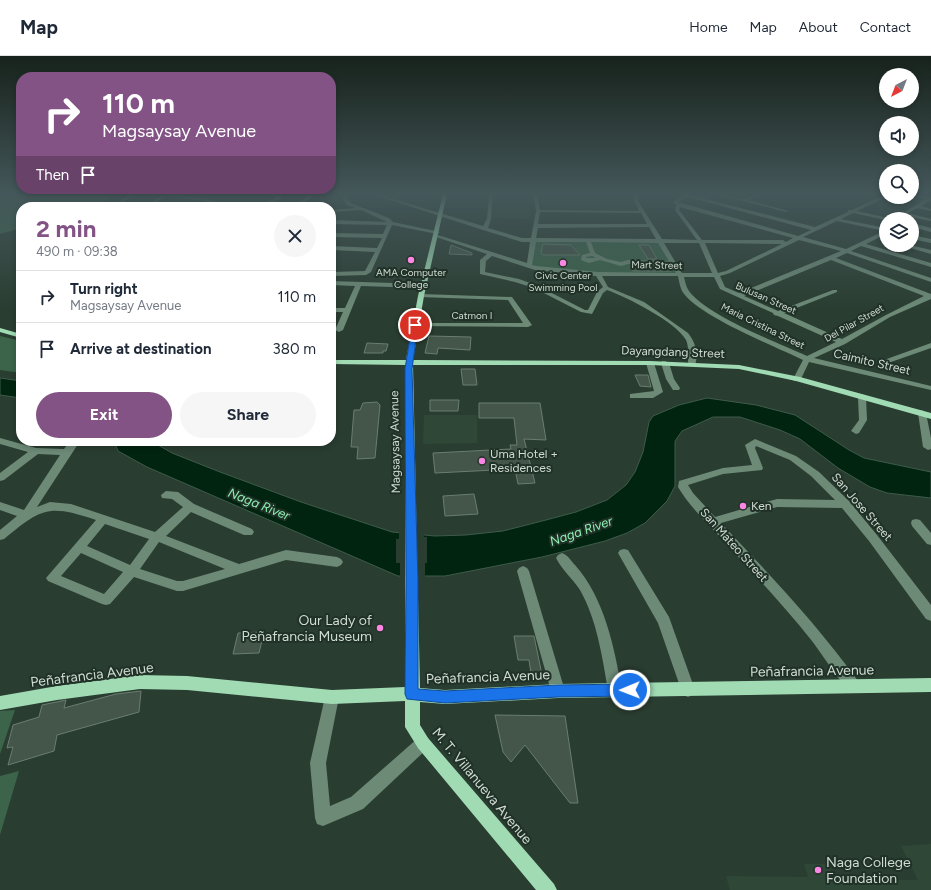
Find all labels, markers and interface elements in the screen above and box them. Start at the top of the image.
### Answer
text: Map [20,16,58,39]
text: Home [689,19,728,36]
text: Map [750,19,777,36]
text: About [799,19,838,36]
text: Contact [860,19,911,36]
north arrow [879,68,919,108]
map controls [879,68,919,252]
text: 110 m [102,86,175,120]
icon: right [36,88,88,140]
button: sound [879,116,919,156]
text: Magsaysay Avenue [102,120,256,142]
icon: arrive [77,164,99,186]
button: search [879,164,919,204]
text: Then [36,166,69,184]
button: layers [879,212,919,252]
text: 2 min [36,214,96,243]
button: close [274,215,316,257]
text: 490 m · 09:38 [36,244,118,259]
marker: AMA Computer College [406,255,416,265]
marker: Civic Center Swimming Pool [558,258,568,268]
street label: Mart Street [631,258,683,272]
place label: AMA Computer College [376,266,447,291]
place label: Civic Center Swimming Pool [528,269,598,294]
street label: Bulusan Street [734,279,799,317]
text: Turn right [70,280,138,298]
icon: right [36,286,58,308]
text: 110 m [278,288,316,306]
text: Magsaysay Avenue [70,298,181,313]
street label: Maria Cristina Street [719,300,807,352]
street label: Del Pilar Street [822,301,886,345]
pin [398,308,432,342]
street label: Catmon I [451,309,493,322]
icon: arrive [404,314,426,336]
icon: arrive [36,338,58,360]
text: Arrive at destination [70,340,211,358]
text: 380 m [273,340,316,358]
street label: Dayangdang Street [621,343,726,361]
street label: Caimito Street [832,346,912,378]
street label: Magsaysay Avenue [387,390,403,493]
button: Exit [36,392,172,438]
button: Share [180,392,316,438]
place label: Uma Hotel + Residences [490,447,558,475]
marker: Uma Hotel + Residences [477,456,487,466]
street label: San Jose Street [829,470,895,544]
water label: Naga River [226,485,293,523]
place label: Ken [751,499,772,513]
marker: Ken [738,501,748,511]
street label: San Mateo Street [697,505,771,585]
water label: Naga River [548,513,615,549]
place label: Our Lady of Peñafrancia Museum [242,612,373,645]
marker: Our Lady of Peñafrancia Museum [375,623,385,633]
street label: Peñafrancia Avenue [29,659,155,691]
street label: Peñafrancia Avenue [750,661,875,681]
street label: Peñafrancia Avenue [426,666,551,688]
position arrow [609,669,651,711]
street label: M. T. Villanueva Avenue [428,724,536,848]
place label: Naga College Foundation [826,854,911,887]
marker: Naga College Foundation [813,865,823,875]

